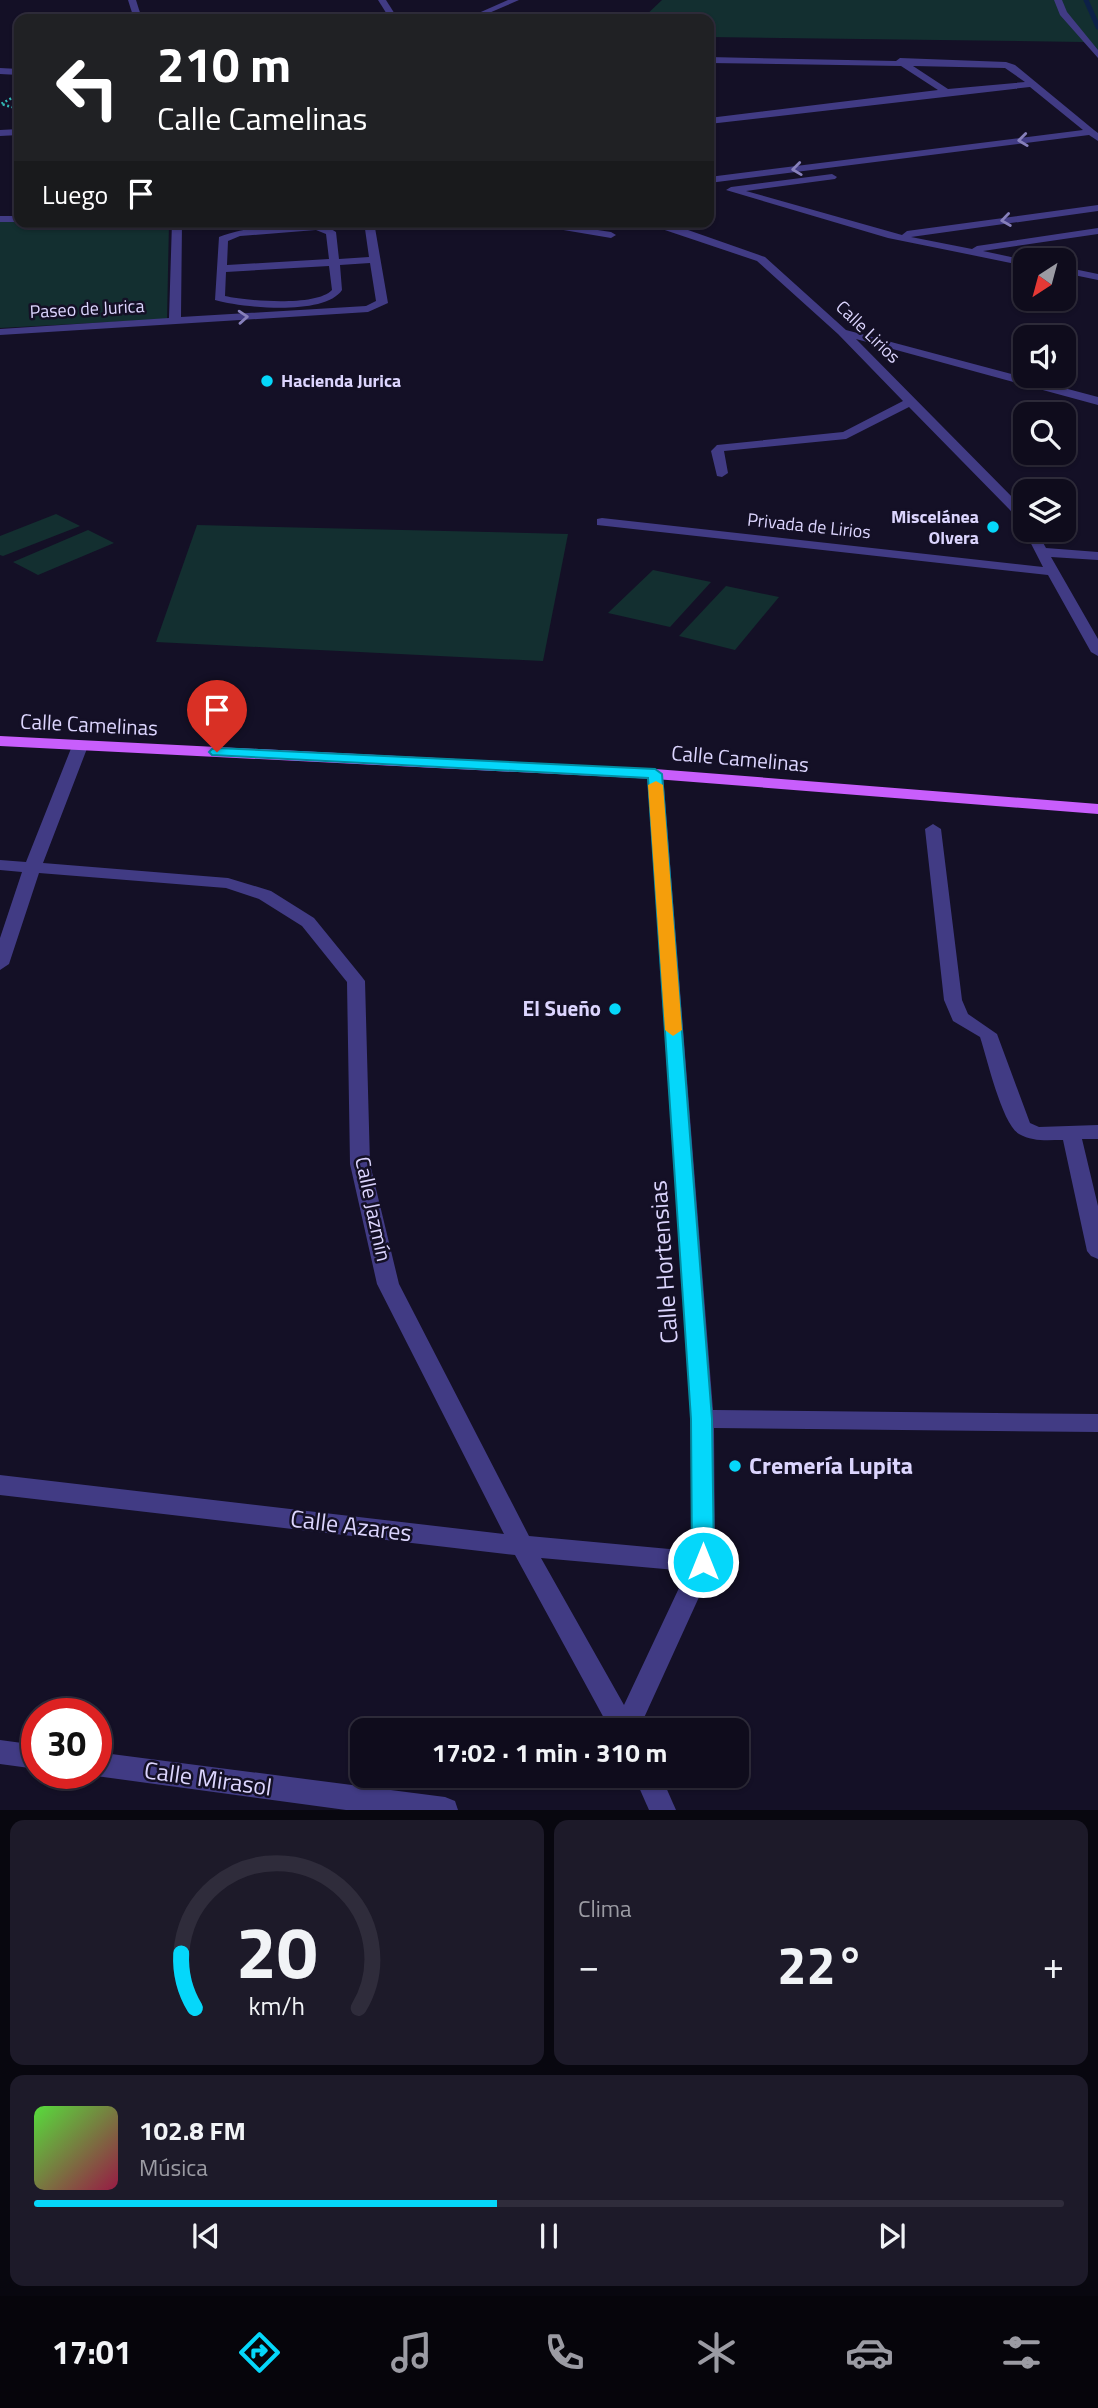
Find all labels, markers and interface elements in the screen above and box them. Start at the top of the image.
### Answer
text: 210 m [157,26,291,101]
icon: left [42,42,133,133]
text: Calle Camelinas [157,94,367,142]
one-way arrow [1017,133,1029,148]
one-way arrow [792,161,803,176]
text: Luego [42,175,108,214]
icon: arrive [122,175,160,213]
one-way arrow [1000,213,1012,228]
north arrow [1013,248,1076,312]
map controls [1013,248,1076,542]
street label: Paseo de Jurica [29,292,145,325]
street label: Calle Lirios [830,294,907,369]
one-way arrow [238,310,249,325]
button: sound [1013,325,1076,388]
place label: Hacienda Jurica [281,367,401,394]
marker: Hacienda Jurica [259,373,275,389]
button: search [1013,402,1076,465]
button: layers [1013,479,1076,542]
place label: Miscelánea Olvera [891,503,979,551]
street label: Privada de Lirios [746,506,872,545]
marker: Miscelánea Olvera [985,519,1001,535]
pin [187,680,247,752]
icon: arrive [198,691,236,729]
street label: Calle Camelinas [19,704,159,744]
street label: Calle Camelinas [670,736,810,780]
place label: El Sueño [523,992,601,1024]
marker: El Sueño [607,1001,623,1017]
street label: Calle Jazmín [347,1153,401,1264]
street label: Calle Hortensias [639,1179,687,1345]
place label: Cremería Lupita [749,1447,913,1483]
marker: Cremería Lupita [727,1458,743,1474]
street label: Calle Azares [288,1500,414,1550]
position arrow [666,1525,740,1599]
speed limit sign: 30 [21,1698,112,1789]
text: 17:02 · 1 min · 310 m [432,1733,667,1772]
street label: Calle Mirasol [142,1751,274,1805]
text: Clima [578,1891,632,1926]
text: 20 [236,1897,318,2007]
text: 22° [777,1925,865,2004]
text: − [578,1936,599,1994]
text: + [1043,1936,1064,1994]
text: km/h [249,1987,305,2025]
text: 102.8 FM [139,2111,246,2150]
text: Música [139,2150,208,2185]
icon: previous [187,2217,225,2255]
icon: pause [530,2217,568,2255]
icon: next [873,2217,911,2255]
text: 17:01 [52,2328,132,2376]
icon: directions [235,2328,284,2377]
icon: music [387,2328,436,2377]
icon: phone [540,2328,589,2377]
icon: climate [692,2328,741,2377]
icon: car [845,2328,894,2377]
icon: filters [997,2328,1046,2377]

